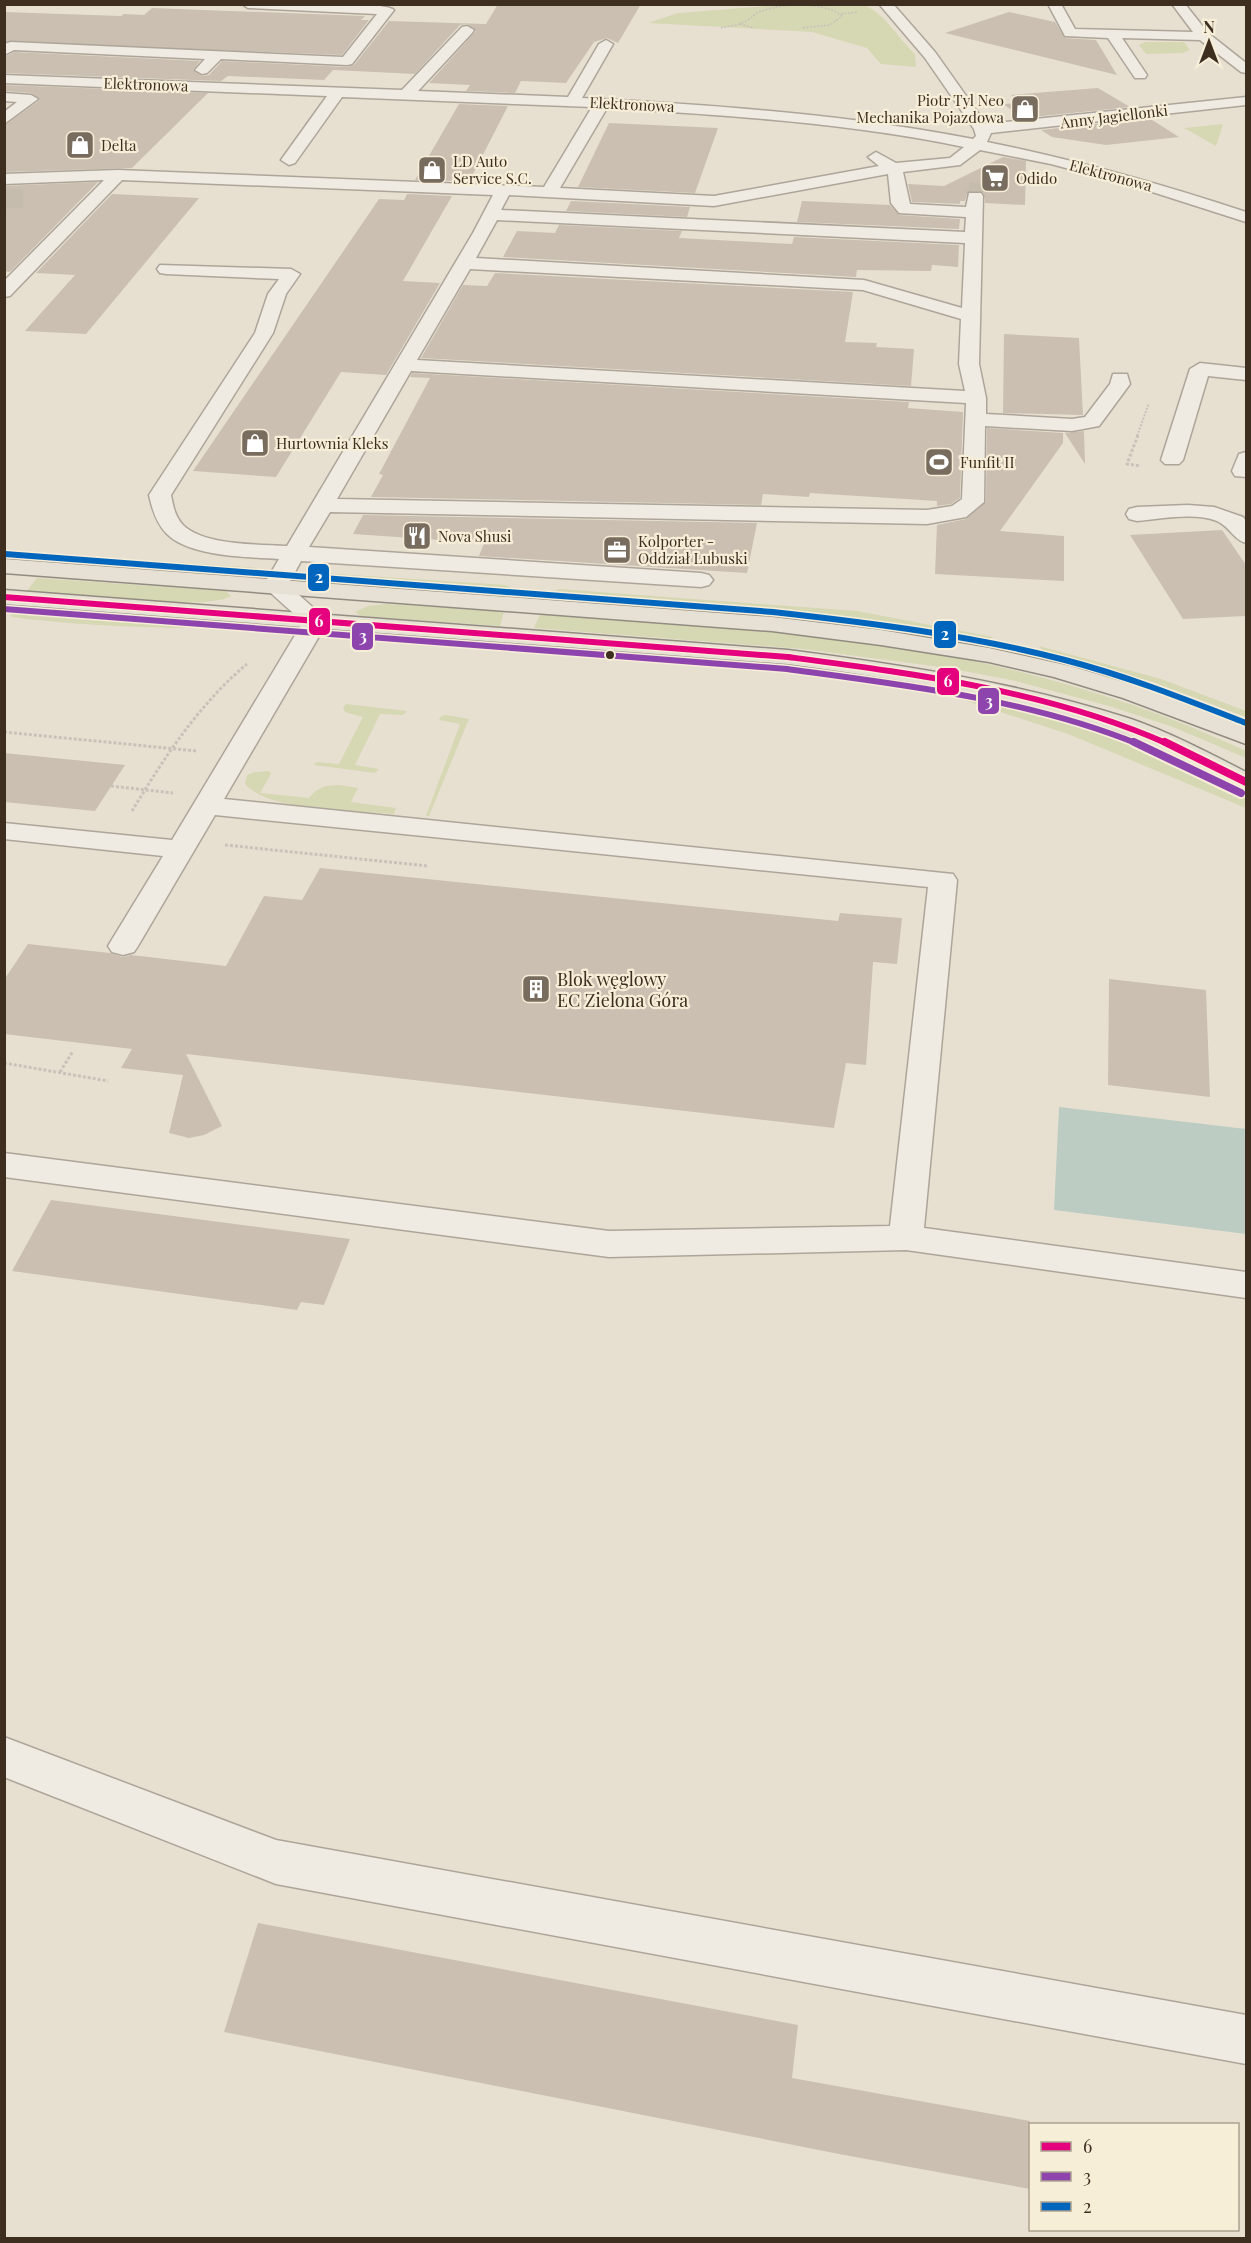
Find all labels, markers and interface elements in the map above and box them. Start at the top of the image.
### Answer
north arrow [1179,12,1239,72]
text: N [1203,16,1215,37]
street label: Elektronowa [103,73,189,95]
place label: Piotr Tyl Neo Mechanika Pojazdowa [856,90,1005,127]
street label: Elektronowa [589,92,675,116]
shop icon: Piotr Tyl Neo Mechanika Pojazdowa [1009,93,1041,125]
street label: Anny Jagiellonki [1058,99,1170,133]
shop icon: Delta [64,129,96,161]
place label: Delta [101,135,137,155]
place label: LD Auto Service S.C. [453,151,532,188]
shop icon: LD Auto Service S.C. [416,154,448,186]
street label: Elektronowa [1067,154,1155,196]
supermarket icon: Odido [979,162,1011,194]
place label: Odido [1016,168,1057,188]
shop icon: Hurtownia Kleks [239,427,271,459]
place label: Hurtownia Kleks [276,433,388,453]
sports icon: Funfit II [923,446,955,478]
place label: Funfit II [960,452,1014,472]
restaurant icon: Nova Shusi [401,520,433,552]
place label: Nova Shusi [438,526,512,546]
place label: Kolporter - Oddział Lubuski [638,531,748,568]
office icon: Kolporter - Oddział Lubuski [601,534,633,566]
line badge: 2 [307,563,330,592]
text: 2 [315,566,323,587]
line badge: 6 [308,607,331,636]
text: 6 [315,610,324,631]
line badge: 2 [933,620,957,649]
line badge: 3 [351,622,374,651]
text: 2 [941,623,949,644]
text: 3 [359,625,367,646]
unlabelled marker [604,649,616,661]
line badge: 6 [936,667,960,696]
text: 6 [944,670,953,691]
line badge: 3 [977,687,1000,715]
text: 3 [985,690,993,711]
place label: Blok węglowy EC Zielona Góra [557,967,688,1012]
building icon: Blok węglowy EC Zielona Góra [520,973,552,1005]
legend [1029,2123,1239,2231]
text: 6 [1083,2134,1092,2158]
text: 3 [1083,2164,1091,2188]
text: 2 [1083,2194,1092,2218]

